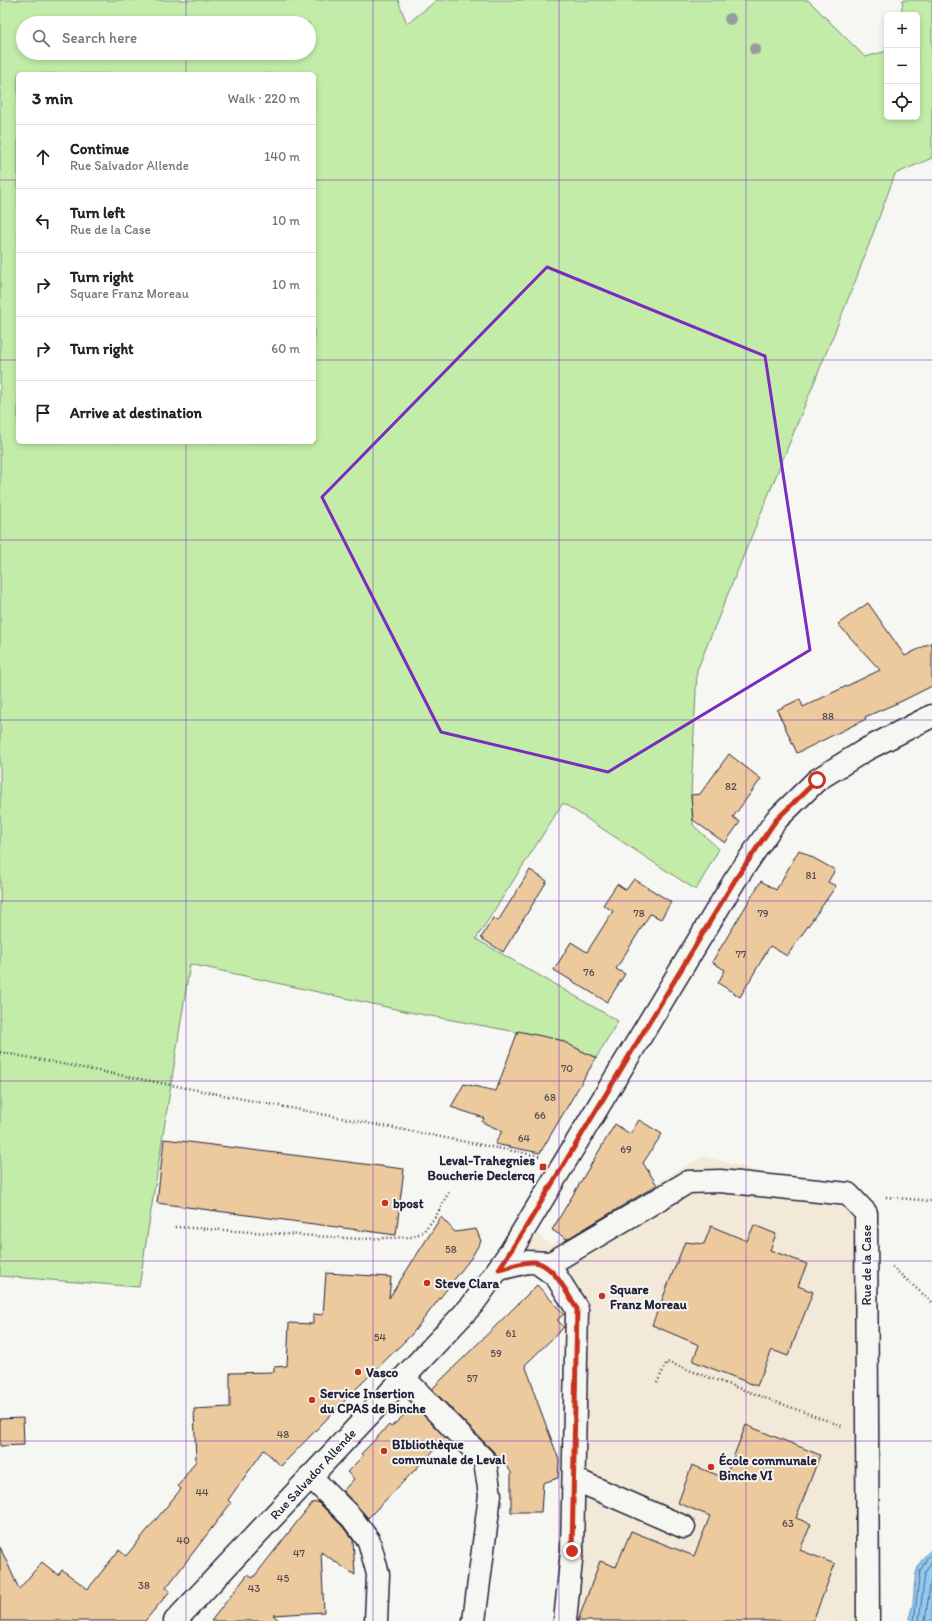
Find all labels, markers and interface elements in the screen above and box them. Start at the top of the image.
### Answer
map controls [884,12,920,120]
button: + [884,12,920,48]
search box [16,16,316,60]
icon: search [30,27,52,49]
text: Search here [62,29,137,47]
button: − [884,48,920,84]
button: locate [884,84,920,120]
text: 3 min [32,88,73,108]
text: Walk · 220 m [228,91,300,106]
text: Continue [70,140,129,158]
icon: ahead [32,146,54,168]
text: 140 m [264,149,300,164]
text: Rue Salvador Allende [70,158,189,173]
text: Turn left [70,204,125,222]
icon: left [32,210,54,232]
text: 10 m [272,213,300,228]
text: Rue de la Case [70,222,151,237]
text: Turn right [70,268,134,286]
icon: right [32,274,54,296]
text: 10 m [272,277,300,292]
text: Square Franz Moreau [70,286,189,301]
icon: right [32,338,54,360]
text: Turn right [70,340,134,358]
text: 60 m [271,341,300,356]
icon: arrive [32,402,54,424]
text: Arrive at destination [70,404,202,422]
house number: 88 [822,710,834,723]
route start [808,771,826,789]
house number: 82 [725,780,737,793]
house number: 81 [805,869,817,882]
house number: 78 [633,907,645,920]
house number: 79 [757,907,769,920]
house number: 77 [736,948,747,961]
house number: 76 [583,966,595,979]
house number: 70 [561,1062,573,1075]
house number: 68 [544,1091,556,1104]
house number: 66 [534,1109,546,1122]
house number: 64 [518,1132,531,1145]
house number: 69 [620,1143,632,1156]
place label: Leval-Trahegnies Boucherie Declercq [428,1153,535,1184]
marker: Leval-Trahegnies Boucherie Declercq [538,1162,548,1172]
place label: bpost [393,1196,424,1212]
marker: bpost [380,1198,390,1208]
street label: Rue de la Case [859,1225,874,1305]
house number: 58 [445,1243,457,1256]
place label: Steve Clara [435,1276,499,1291]
marker: Steve Clara [422,1278,432,1288]
place label: Square Franz Moreau [610,1282,688,1312]
marker: Square Franz Moreau [597,1291,607,1301]
house number: 61 [506,1327,516,1340]
house number: 54 [374,1331,387,1344]
house number: 59 [490,1347,502,1360]
place label: Vasco [366,1365,399,1380]
marker: Vasco [353,1367,363,1377]
house number: 57 [466,1372,478,1385]
place label: Service Insertion du CPAS de Binche [320,1386,426,1416]
marker: Service Insertion du CPAS de Binche [307,1395,317,1405]
street label: Rue Salvador Allende [267,1425,359,1523]
house number: 48 [277,1428,289,1441]
place label: BIbliothèque communale de Leval [392,1437,506,1467]
marker: BIbliothèque communale de Leval [379,1446,389,1456]
place label: École communale Binche VI [719,1452,817,1483]
marker: École communale Binche VI [706,1462,716,1472]
house number: 44 [195,1486,209,1499]
house number: 63 [782,1517,794,1530]
house number: 40 [176,1534,190,1547]
route end [563,1542,581,1560]
house number: 47 [293,1547,306,1560]
house number: 45 [277,1572,289,1585]
house number: 38 [138,1579,150,1592]
house number: 43 [248,1582,260,1595]

